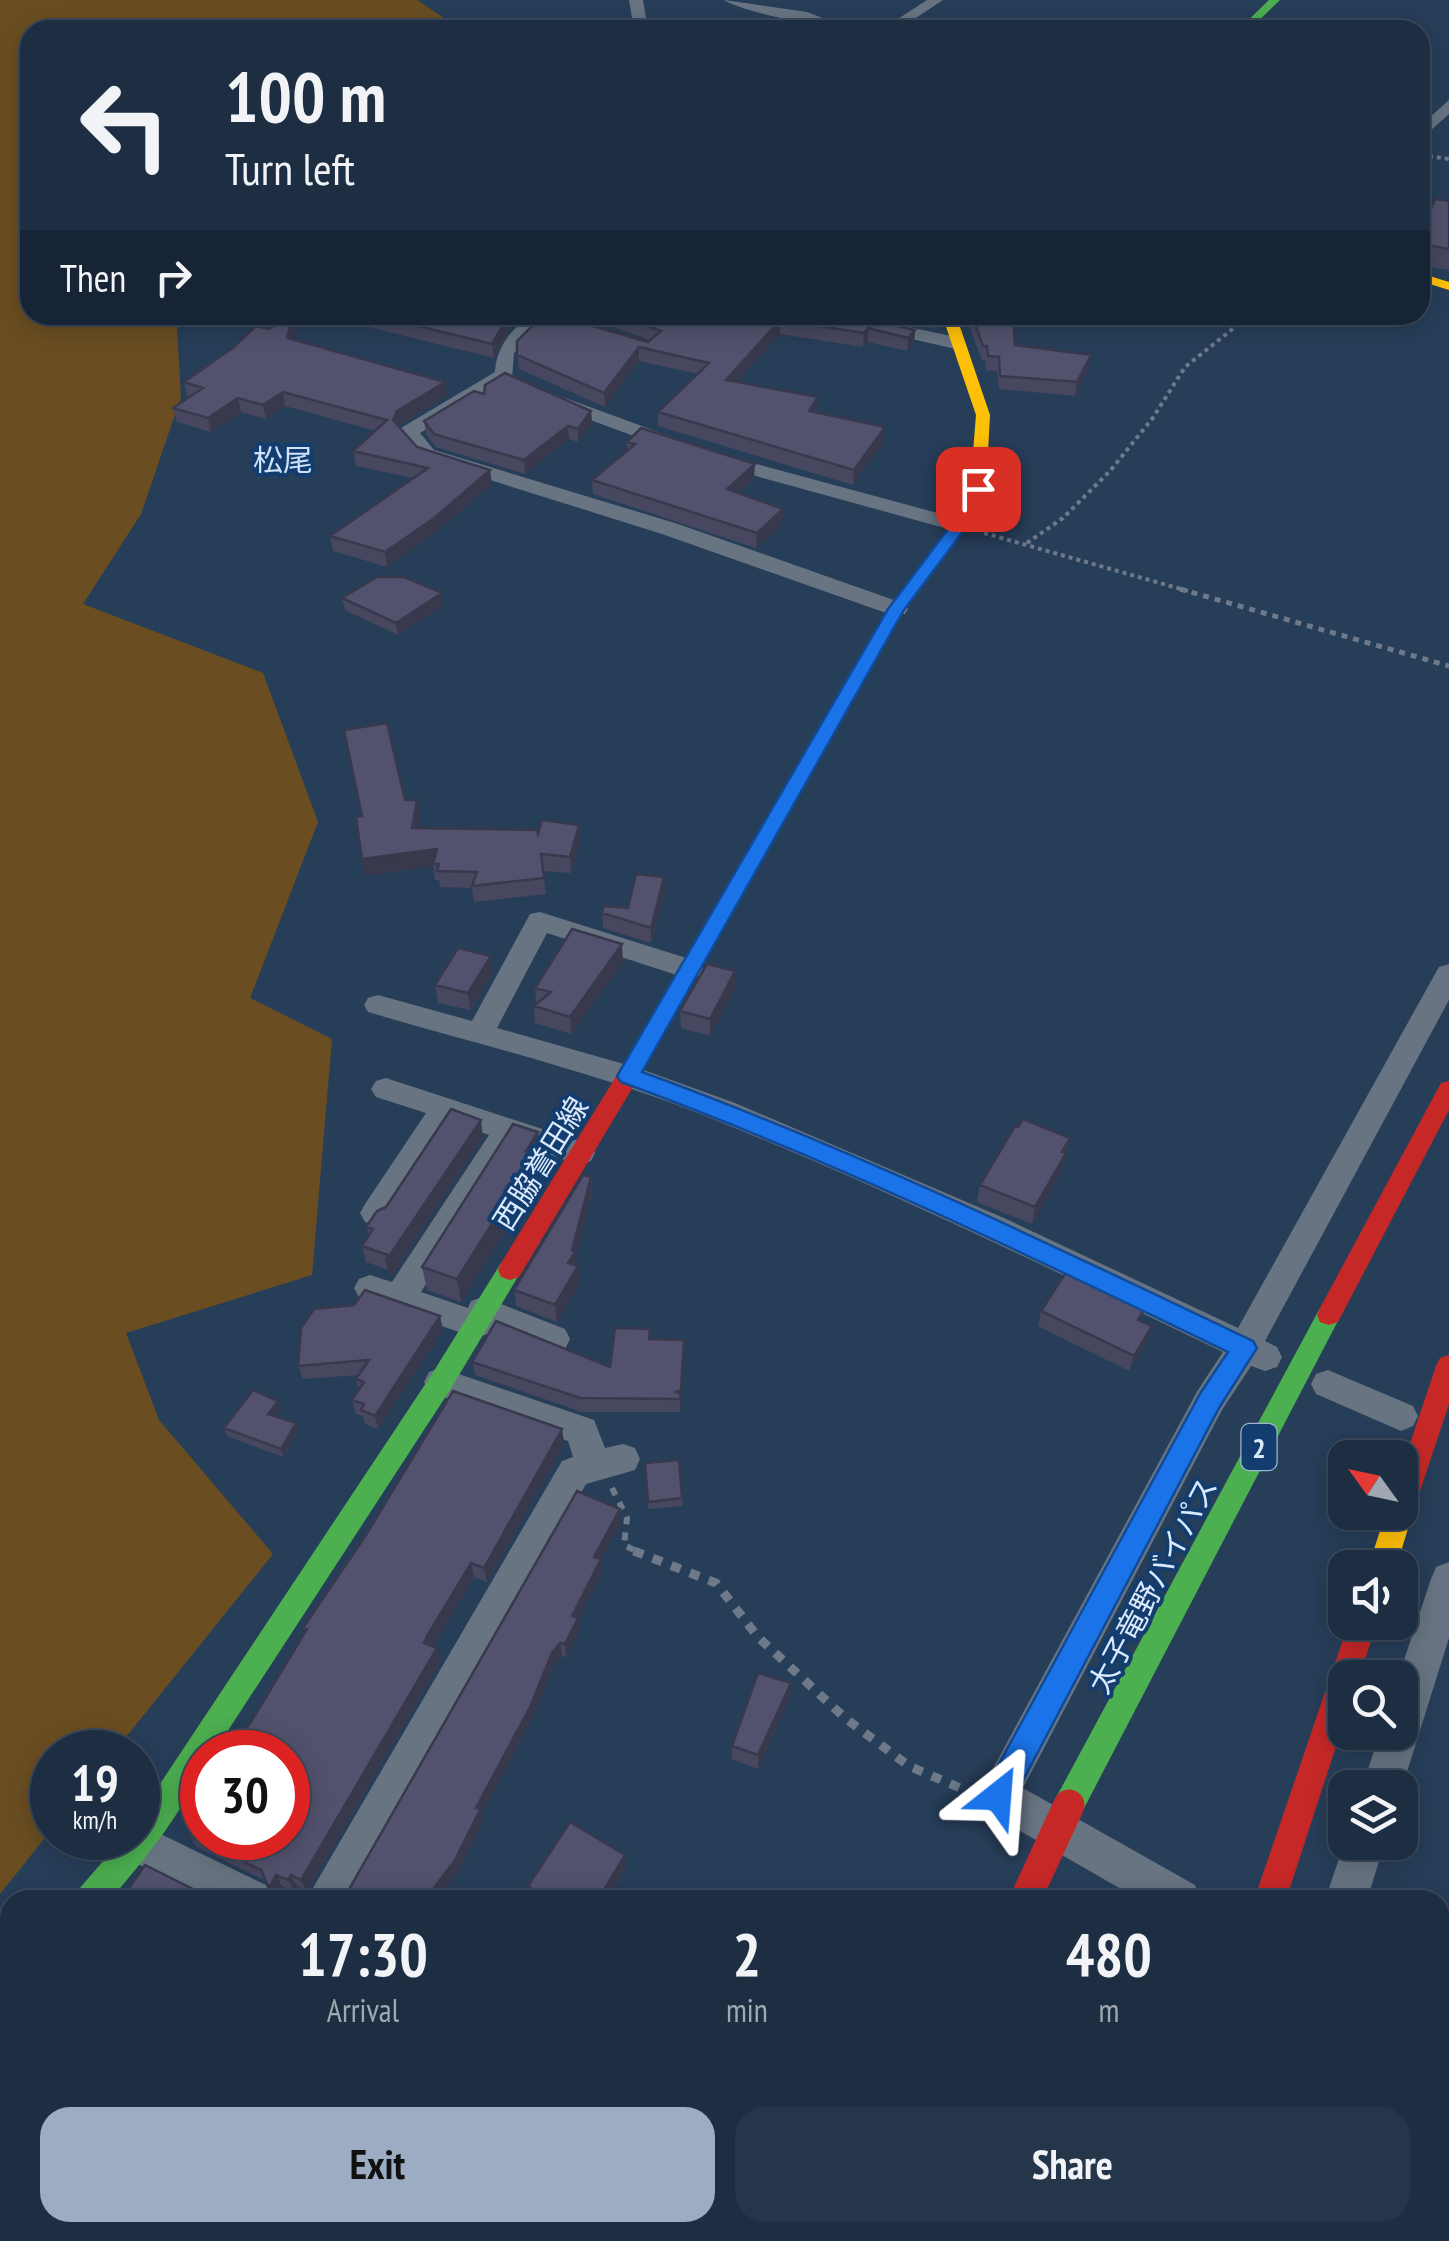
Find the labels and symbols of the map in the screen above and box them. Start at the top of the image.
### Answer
district label: 松尾 [253,440,313,479]
pin [936,447,1021,532]
street label: 西脇誉田線 [484,1089,596,1237]
road number: 2 [1242,1424,1276,1470]
north arrow [1328,1440,1418,1530]
street label: 太子竜野バイパス [1079,1470,1225,1700]
speed limit sign: 30 [180,1730,310,1860]
position arrow [946,1744,1050,1848]

